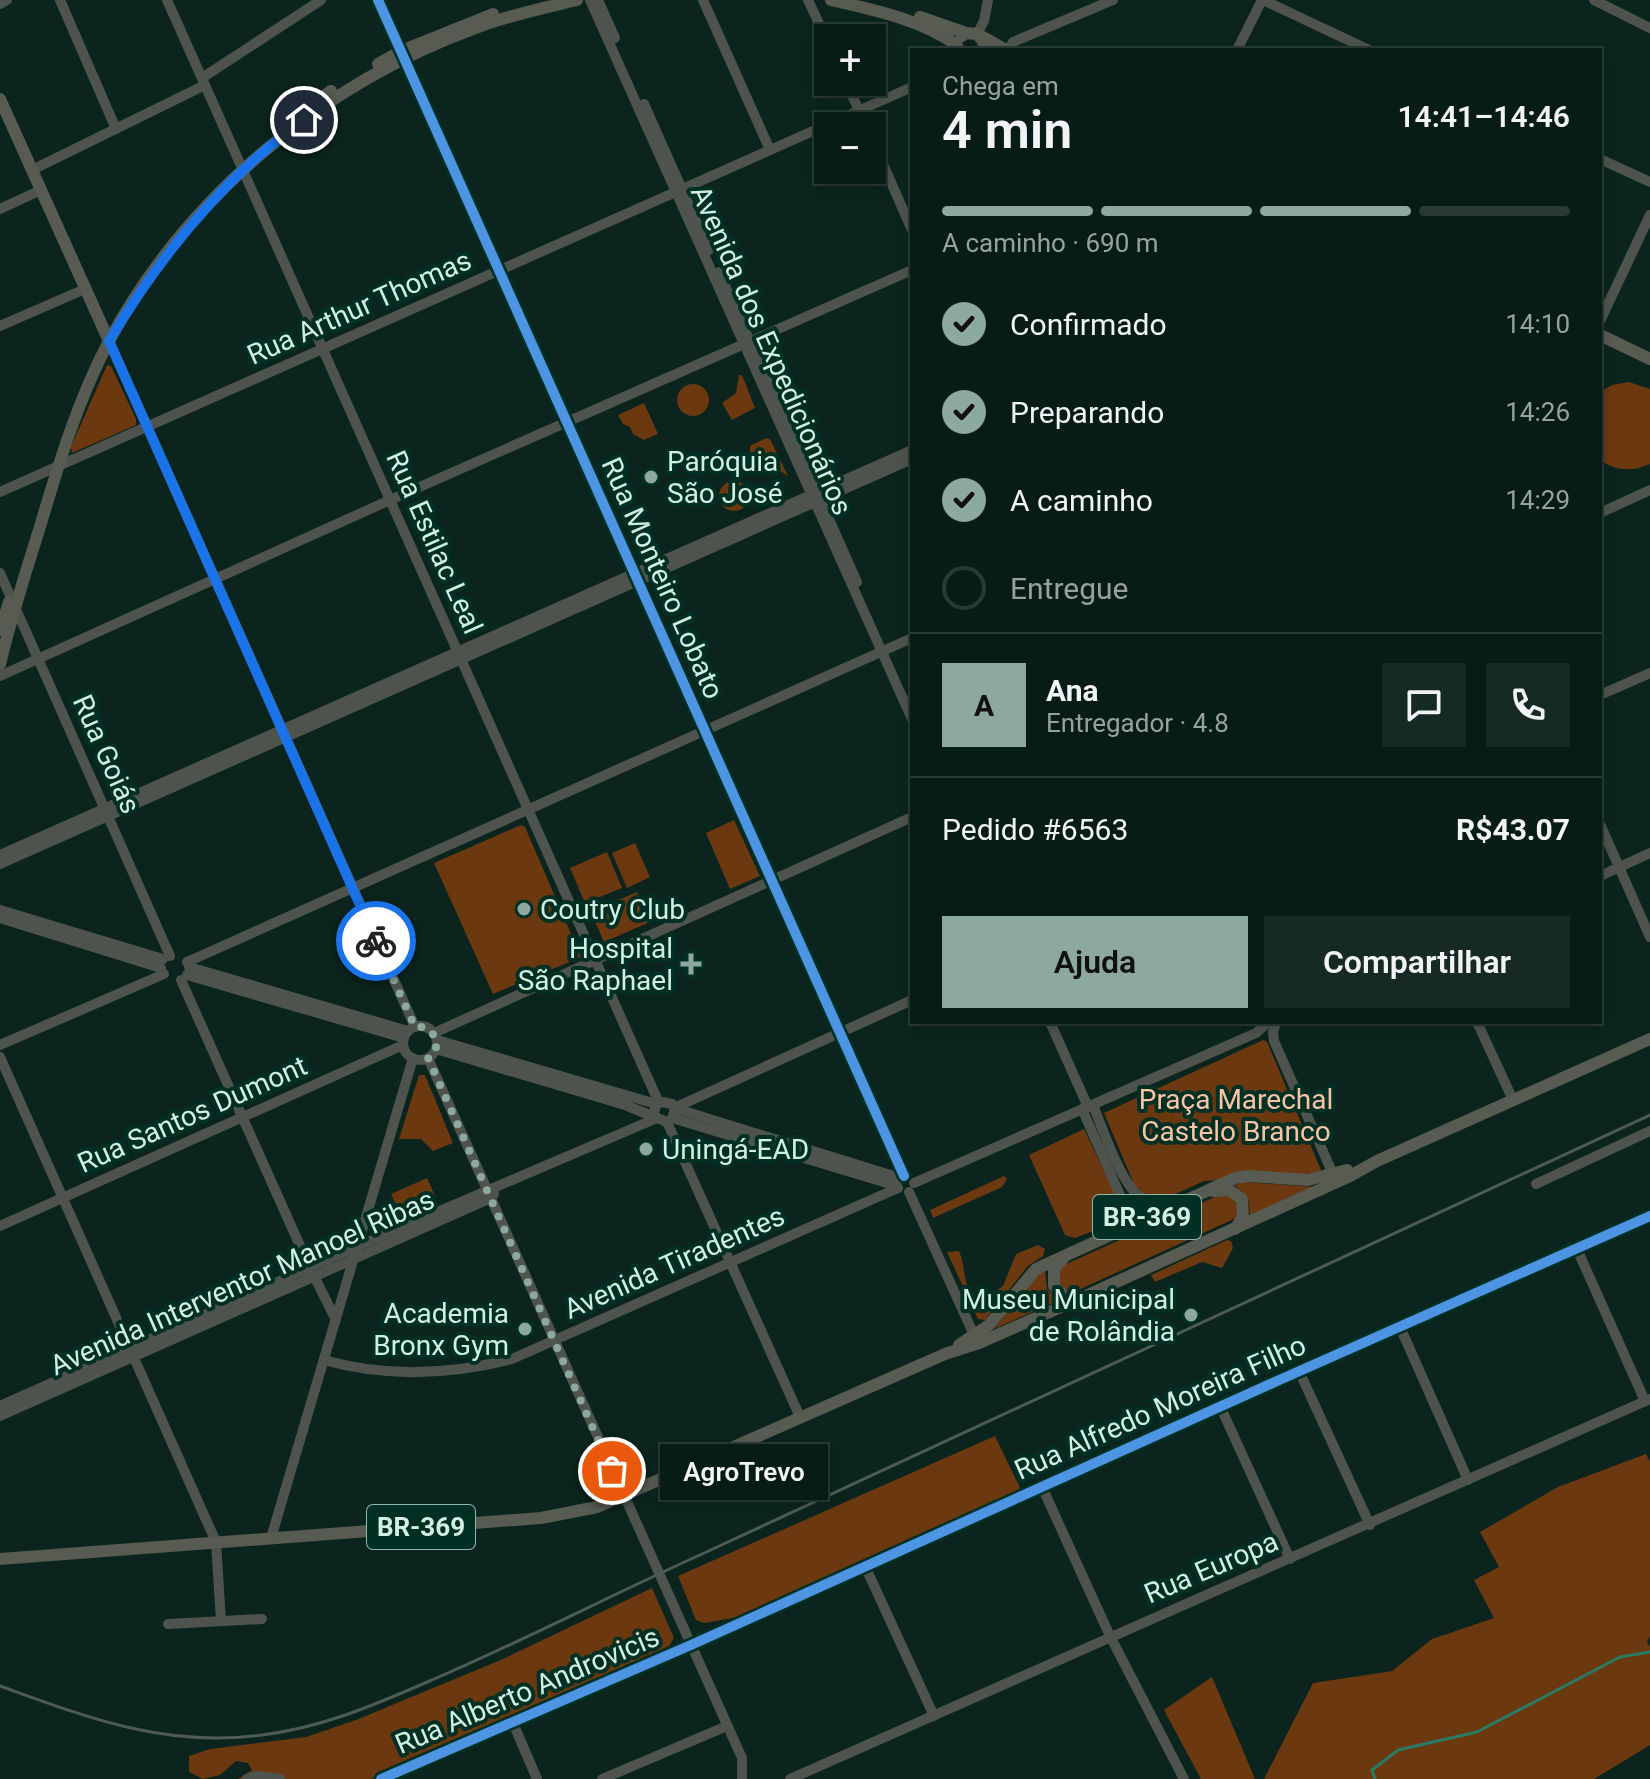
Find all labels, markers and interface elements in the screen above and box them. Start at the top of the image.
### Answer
map controls [814,24,886,184]
button: + [814,24,886,96]
text: Chega em [942,71,1059,101]
pin [270,86,338,154]
icon: home [282,98,326,142]
text: 14:41–14:46 [1397,99,1570,134]
text: 4 min [942,100,1072,161]
button: − [814,112,886,184]
street label: Avenida dos Expedicionários [684,180,859,520]
text: A caminho · 690 m [942,228,1159,258]
street label: Rua Arthur Thomas [242,243,476,372]
icon: check [942,302,986,346]
text: Confirmado [1010,307,1167,342]
text: 14:10 [1505,309,1570,339]
icon: check [942,390,986,434]
text: Preparando [1010,395,1164,430]
text: 14:26 [1505,397,1570,427]
place label: Paróquia São José [667,445,783,510]
street label: Rua Estilac Leal [379,446,490,639]
street label: Rua Monteiro Lobato [594,452,731,704]
marker: Paróquia São José [642,468,660,486]
icon: check [942,478,986,522]
text: A caminho [1010,483,1153,518]
text: 14:29 [1505,485,1570,515]
text: Entregue [1010,571,1129,606]
button: chat [1382,663,1466,747]
button: phone [1486,663,1570,747]
text: Ana [1046,673,1099,708]
text: A [974,688,994,723]
street label: Rua Goiás [66,690,147,819]
text: Entregador · 4.8 [1046,708,1229,738]
text: Pedido #6563 [942,812,1128,847]
text: R$43.07 [1456,812,1570,847]
place label: Coutry Club [540,893,685,926]
marker: Coutry Club [515,900,533,918]
courier [336,901,416,981]
button: Ajuda [942,916,1248,1008]
button: Compartilhar [1264,916,1570,1008]
icon: bike [354,919,398,963]
place label: Hospital São Raphael [518,932,673,997]
marker: Hospital São Raphael [680,953,702,975]
street label: Rua Santos Dumont [72,1049,312,1180]
park label: Praça Marechal Castelo Branco [1139,1083,1333,1148]
place label: Uningá-EAD [662,1133,809,1166]
marker: Uningá-EAD [637,1140,655,1158]
street label: Avenida Interventor Manoel Ribas [45,1183,439,1382]
road number: BR-369 [1093,1195,1201,1239]
street label: Avenida Tiradentes [559,1199,790,1326]
place label: Museu Municipal de Rolândia [962,1283,1175,1348]
place label: Academia Bronx Gym [373,1297,509,1362]
marker: Museu Municipal de Rolândia [1182,1306,1200,1324]
marker: Academia Bronx Gym [516,1320,534,1338]
street label: Rua Alfredo Moreira Filho [1009,1328,1311,1487]
pin [578,1437,646,1505]
callout: AgroTrevo [660,1443,828,1499]
icon: bag [590,1449,634,1493]
text: AgroTrevo [683,1457,805,1487]
road number: BR-369 [367,1505,475,1549]
street label: Rua Europa [1139,1525,1283,1610]
street label: Rua Alberto Androvicis [390,1620,664,1761]

